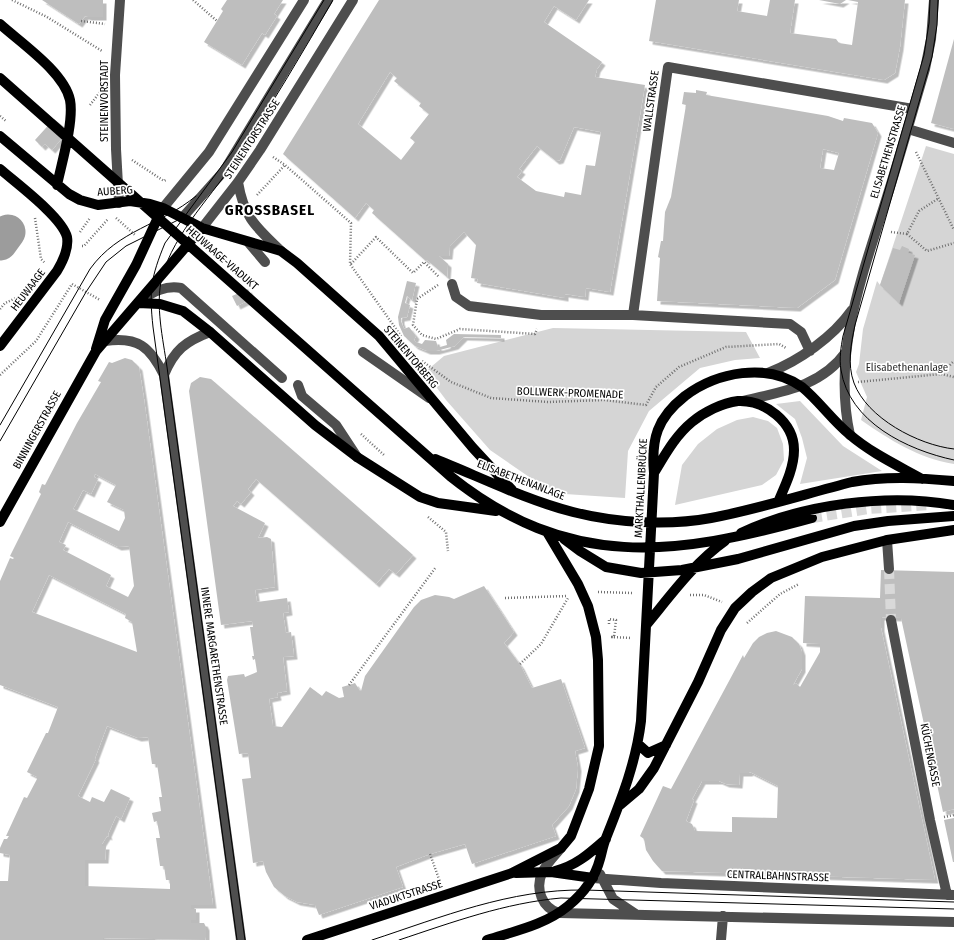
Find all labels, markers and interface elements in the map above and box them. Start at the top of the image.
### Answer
street label: STEINENVORSTADT [98,59,111,142]
street label: WALLSTRASSE [640,70,662,132]
street label: STEINENTORSTRASSE [221,97,283,181]
street label: ELISABETHENSTRASSE [868,104,908,200]
street label: AUBERG [97,183,133,199]
district label: GROSSBASEL [225,201,315,219]
street label: HEUWAAGE-VIADUKT [183,223,261,293]
street label: HEUWAAGE [8,266,48,314]
street label: STEINENTORBERG [381,323,441,391]
park label: Elisabethenanlage [866,361,948,374]
street label: BOLLWERK-PROMENADE [517,385,623,401]
street label: BINNINGERSTRASSE [10,389,64,471]
street label: MARKTHALLENBRÜCKE [632,438,650,538]
street label: ELISABETHENANLAGE [475,457,567,503]
street label: INNERE MARGARETHENSTRASSE [198,586,230,726]
street label: KÜCHENGASSE [917,722,943,788]
street label: CENTRALBAHNSTRASSE [727,868,829,884]
street label: VIADUKTSTRASSE [368,877,444,913]

